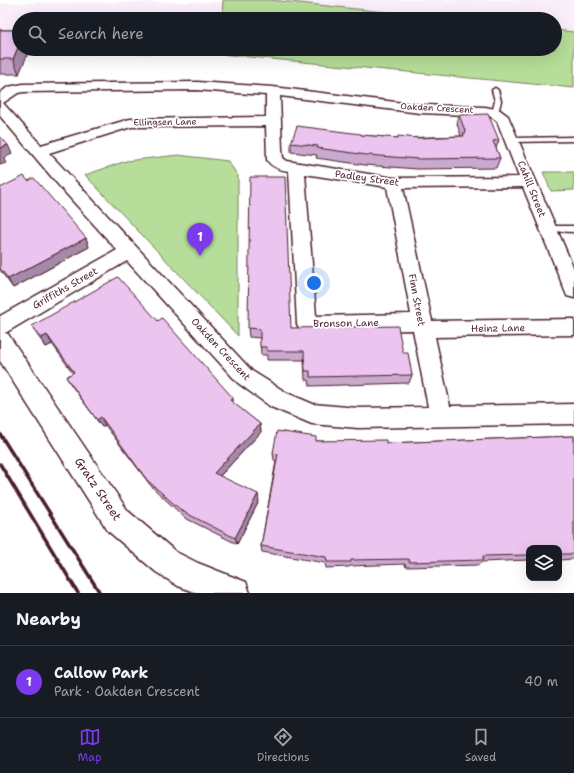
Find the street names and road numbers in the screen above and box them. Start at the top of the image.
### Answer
street label: Oakden Crescent [400,100,474,116]
street label: Ellingsen Lane [133,115,197,129]
street label: Cahill Street [515,159,549,219]
street label: Padley Street [334,167,400,189]
street label: Griffiths Street [30,264,100,312]
street label: Finn Street [406,273,428,327]
street label: Oakden Crescent [189,315,253,383]
street label: Bronson Lane [313,316,379,330]
street label: Heinz Lane [471,321,526,335]
street label: Gratz Street [71,454,125,524]

